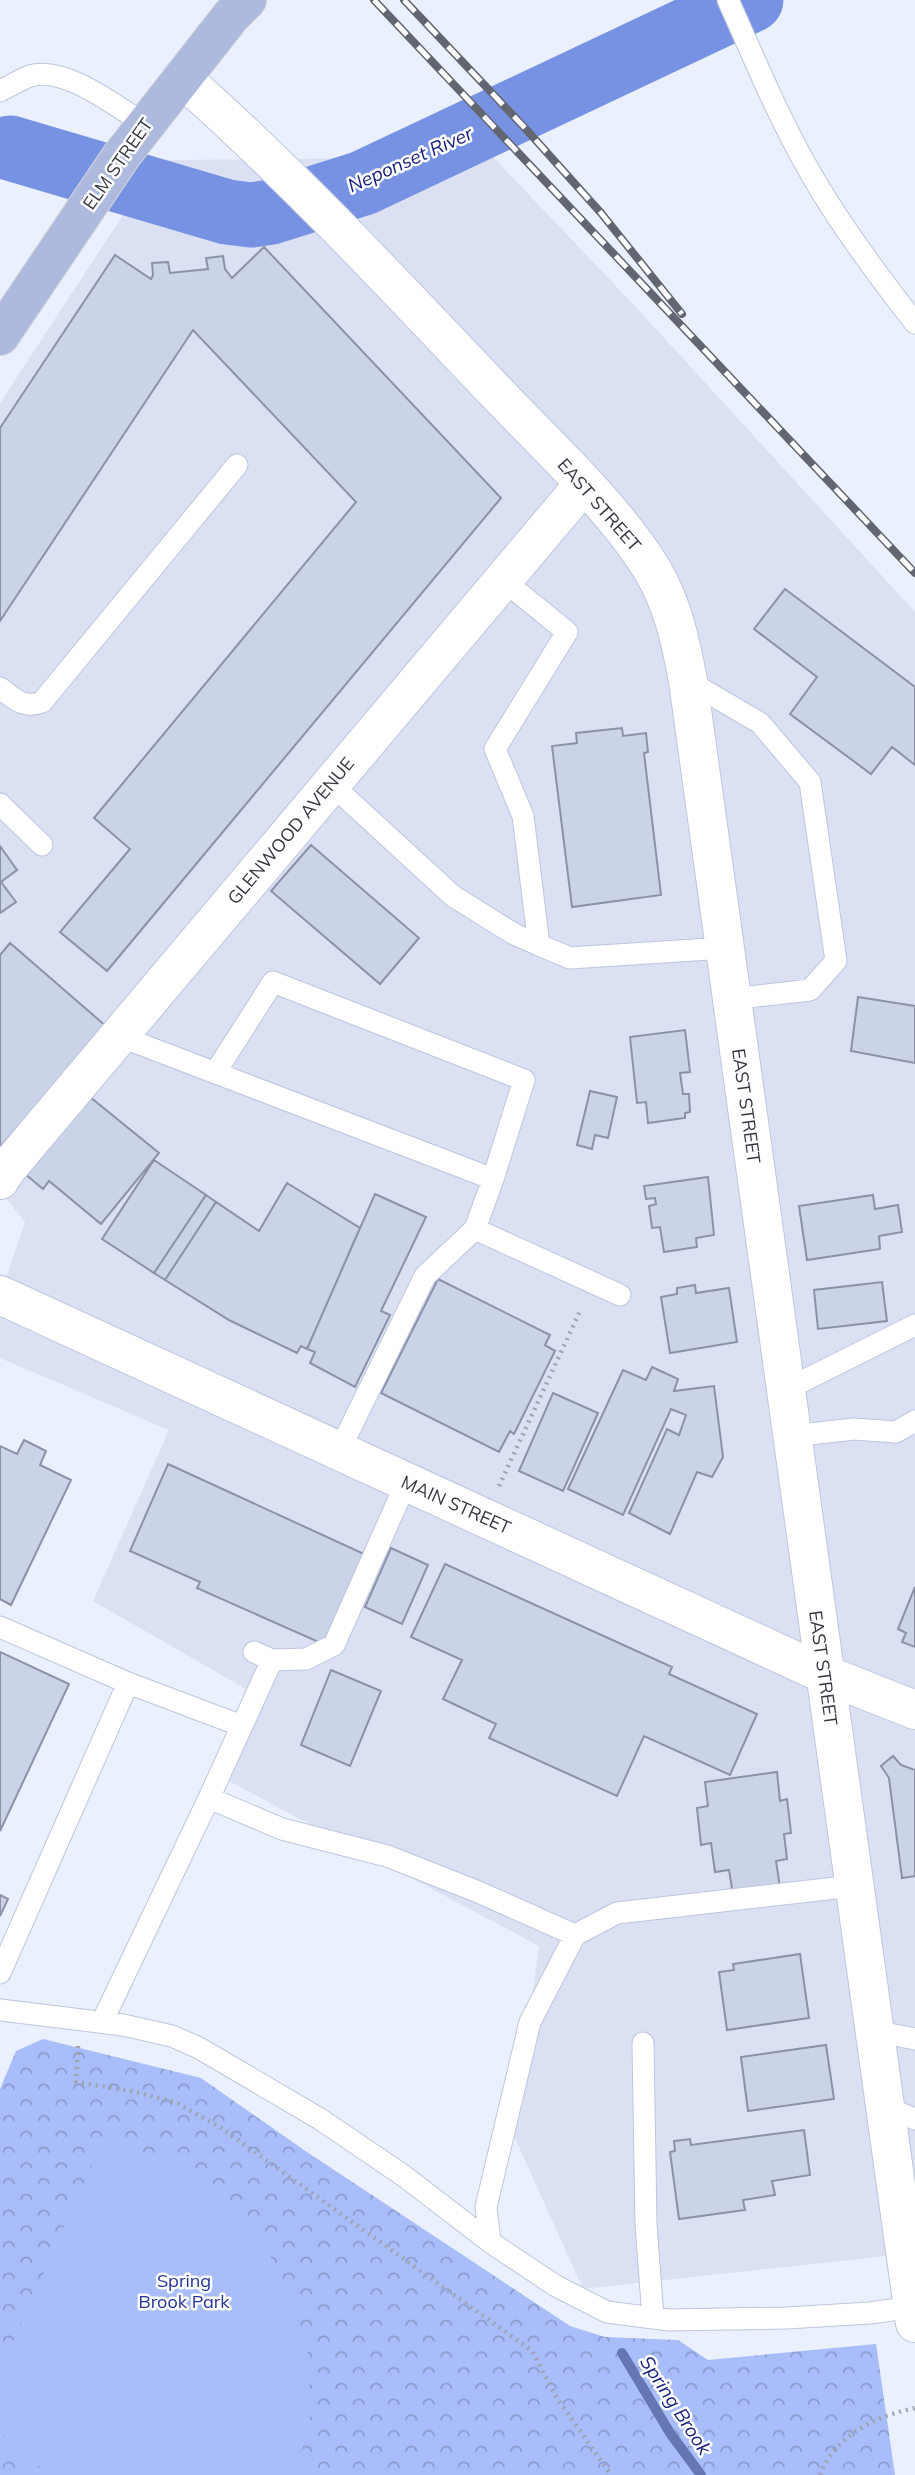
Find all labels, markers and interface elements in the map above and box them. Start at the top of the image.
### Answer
street label: ELM STREET [78,113,158,214]
water label: Neponset River [344,120,477,197]
street label: EAST STREET [553,453,646,556]
street label: GLENWOOD AVENUE [222,752,359,909]
street label: EAST STREET [727,1047,766,1165]
street label: MAIN STREET [398,1470,515,1539]
street label: EAST STREET [804,1609,843,1727]
park label: Spring Brook Park [138,2269,230,2313]
water label: Spring Brook [635,2351,718,2460]

